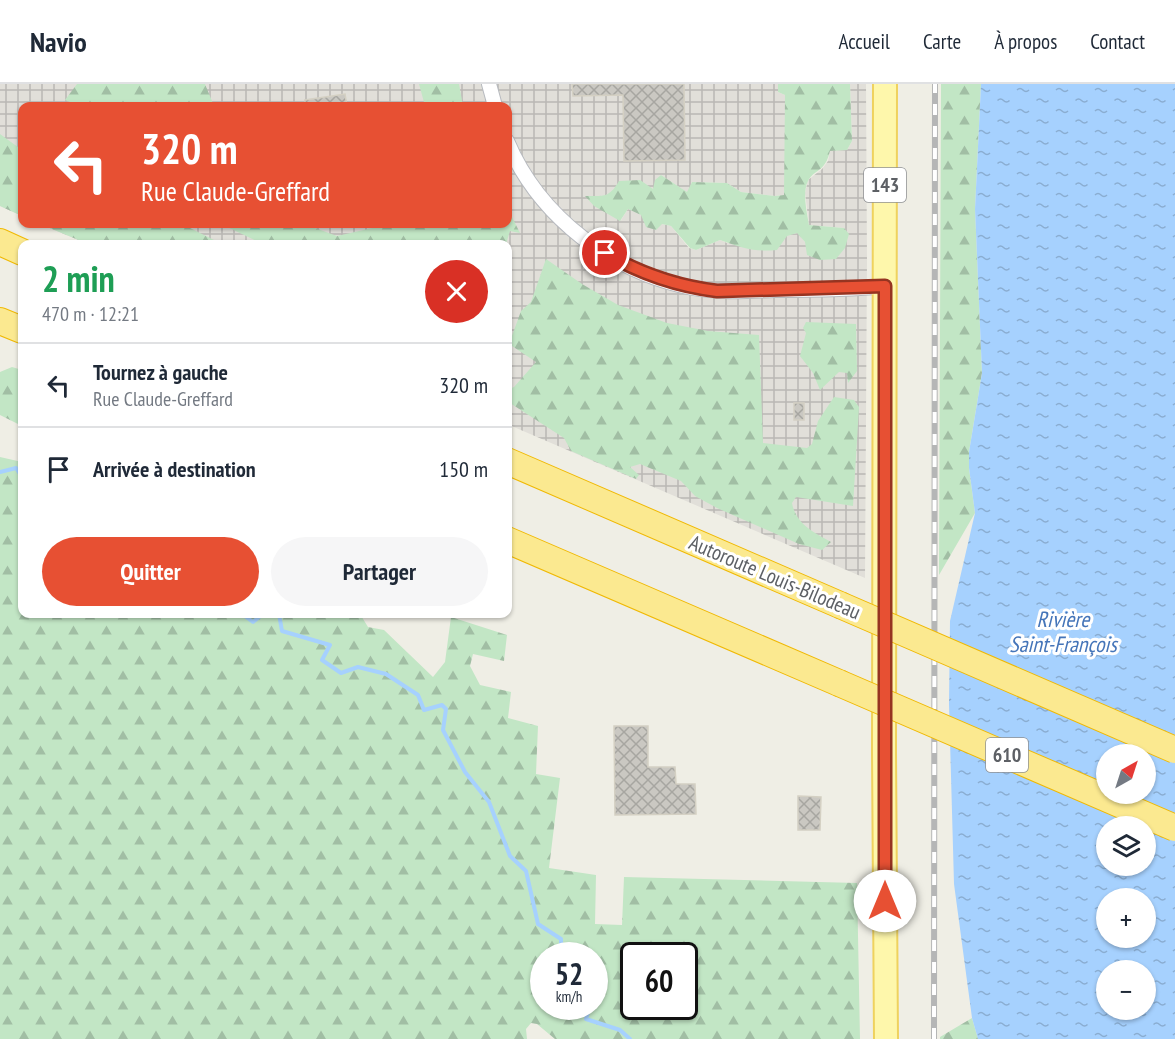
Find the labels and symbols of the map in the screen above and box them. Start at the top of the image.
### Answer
road number: 143 [864,168,906,202]
pin [579,227,630,278]
street label: Autoroute Louis-Bilodeau [685,529,865,625]
water label: Rivière Saint-François [1009,605,1119,658]
road number: 610 [986,738,1028,772]
north arrow [1096,744,1156,804]
position arrow [853,869,917,933]
speed limit sign: 60 [620,942,698,1020]

